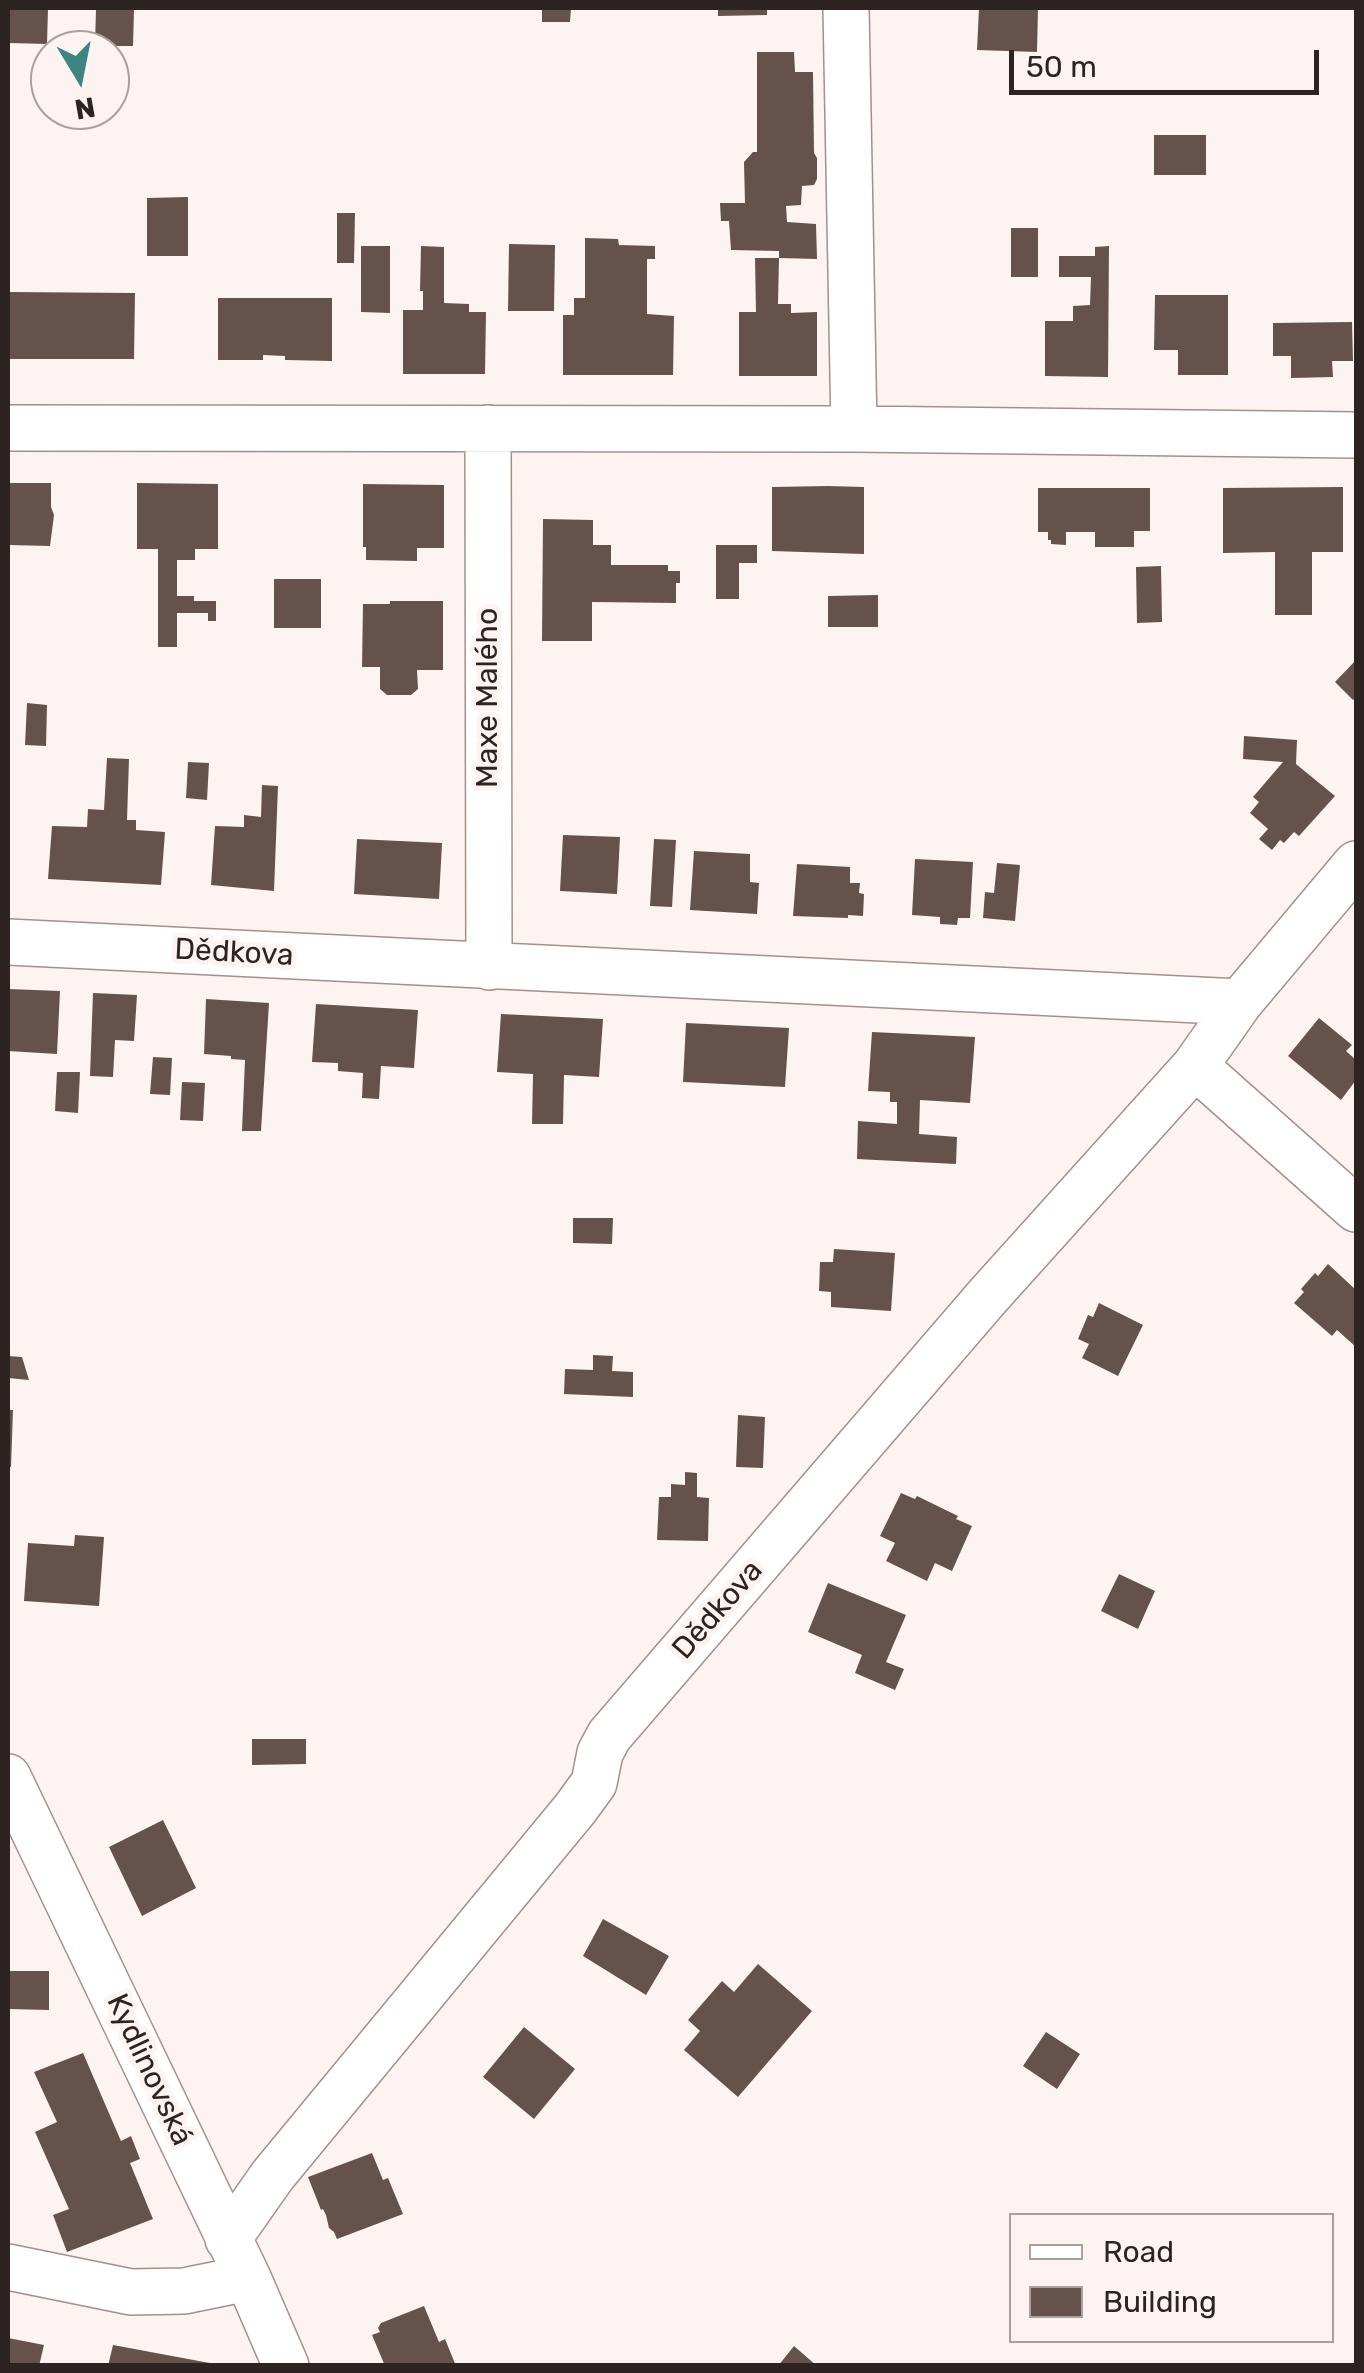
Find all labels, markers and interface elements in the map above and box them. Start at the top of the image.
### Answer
north arrow [30,30,130,130]
scale bar [1014,30,1324,92]
text: 50 m [1026,49,1097,85]
text: N [72,90,98,126]
street label: Maxe Malého [470,608,506,788]
street label: Dědkova [173,932,295,974]
street label: Dědkova [665,1553,771,1667]
street label: Kydlinovská [98,1989,200,2151]
legend [1009,2213,1334,2343]
text: Road [1103,2234,1174,2270]
text: Building [1103,2284,1217,2320]

